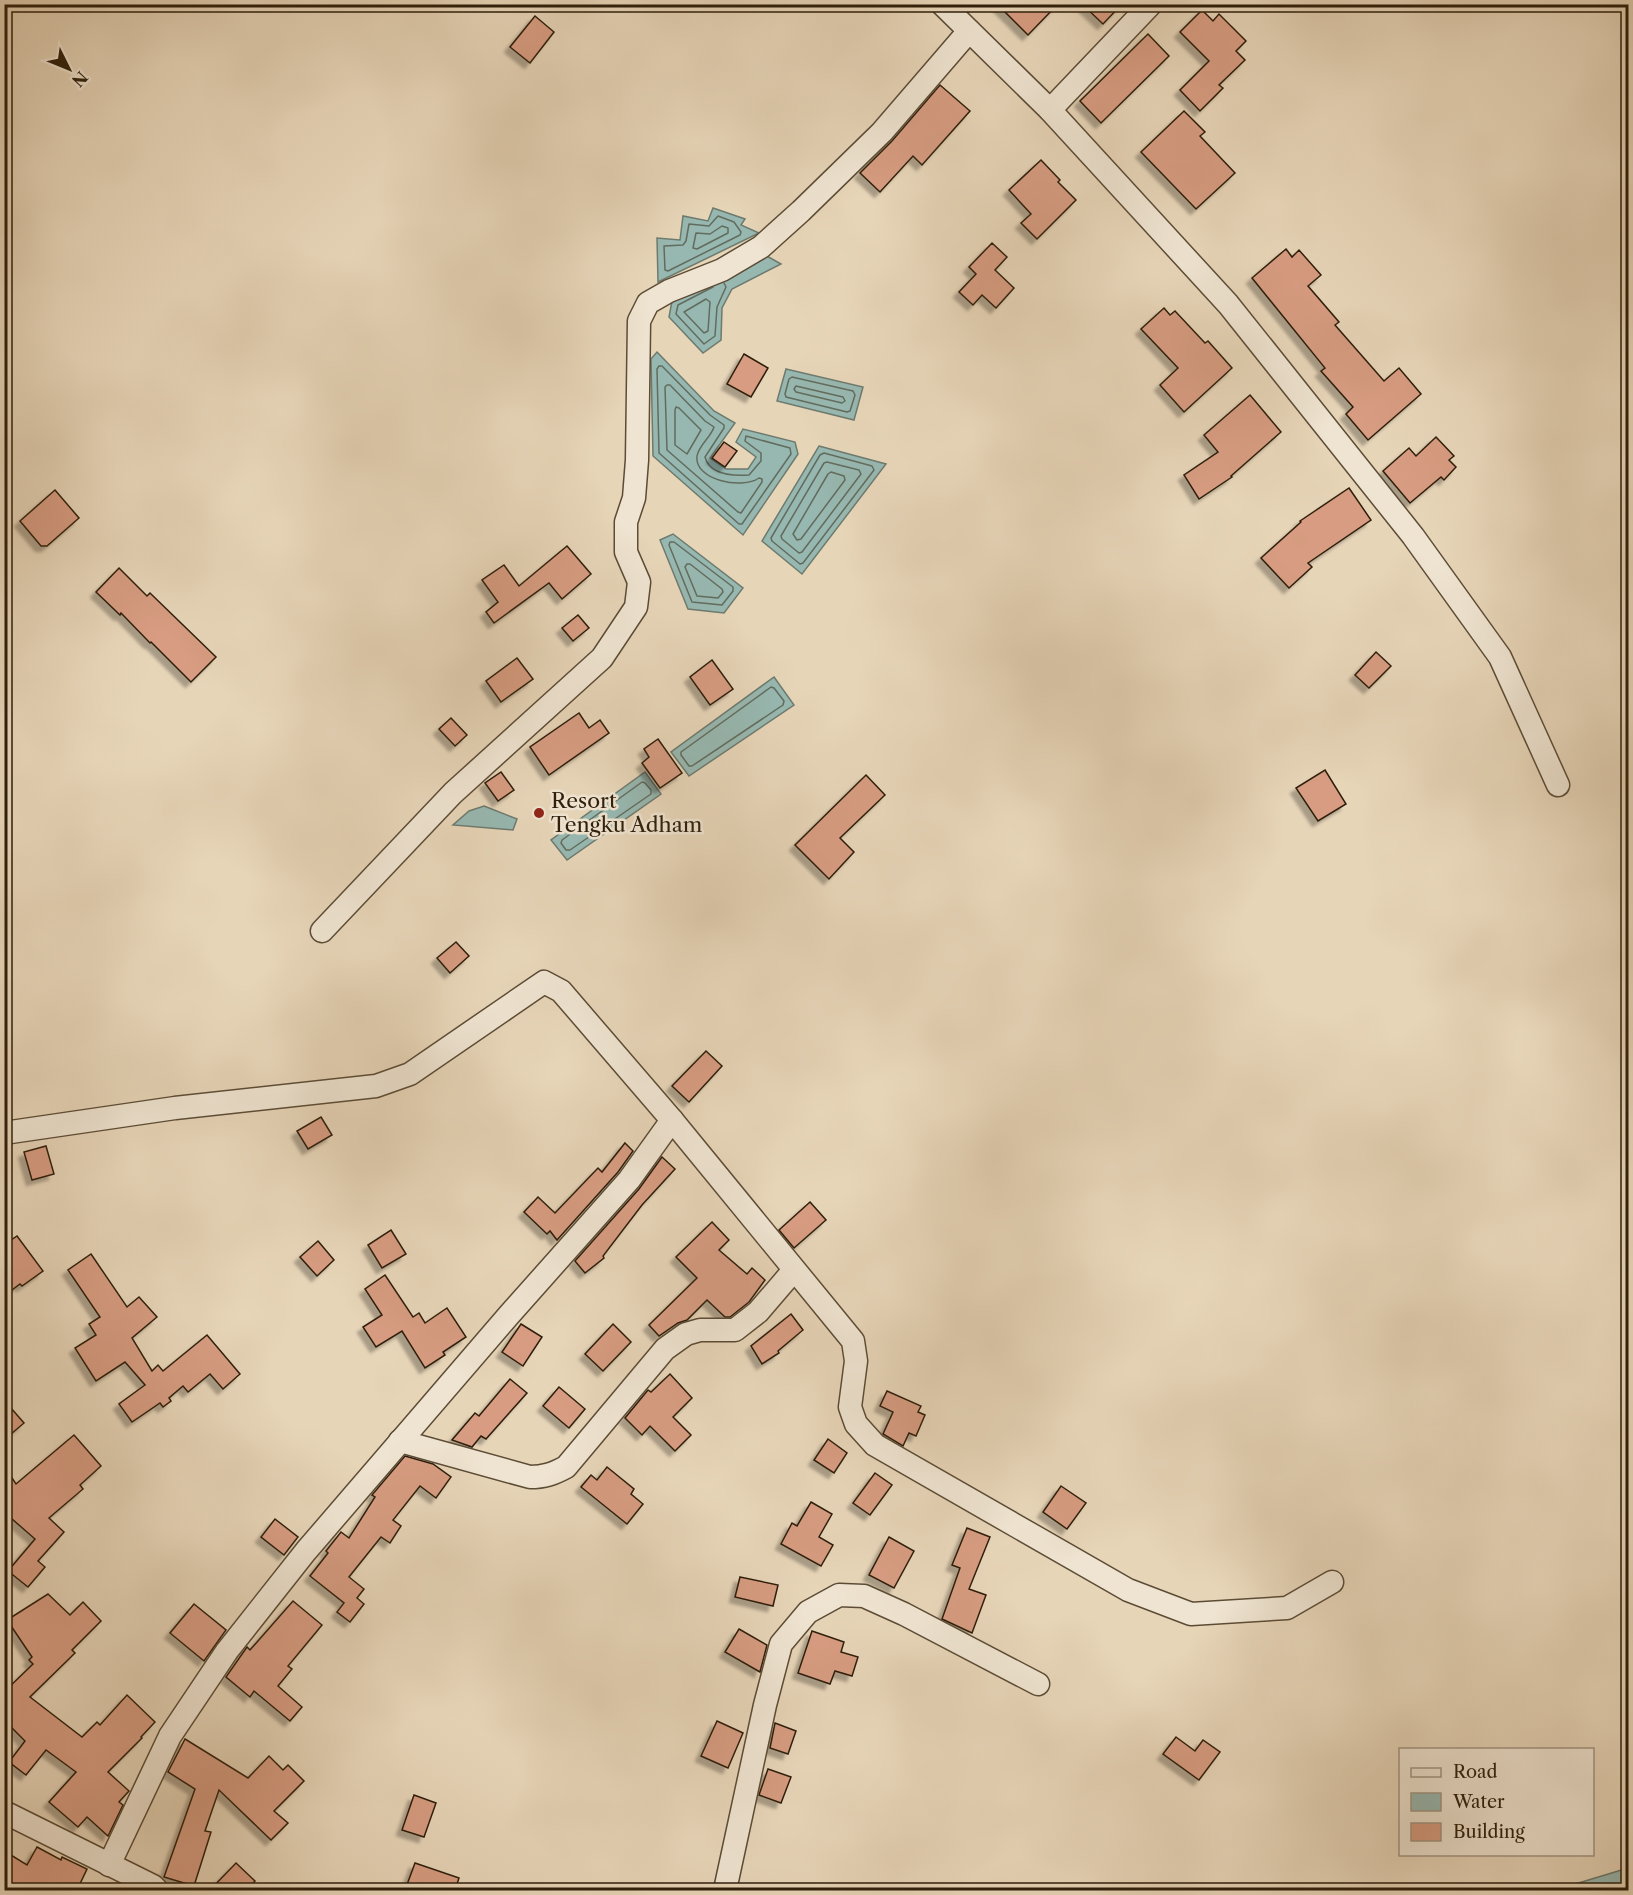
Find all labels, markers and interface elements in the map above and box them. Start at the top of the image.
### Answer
north arrow [39,39,99,99]
text: N [68,67,92,91]
place label: Resort Tengku Adham [551,788,703,837]
marker: Resort Tengku Adham [532,806,546,820]
legend [1399,1748,1594,1856]
text: Road [1453,1761,1498,1783]
text: Water [1452,1791,1505,1813]
text: Building [1453,1821,1525,1843]

